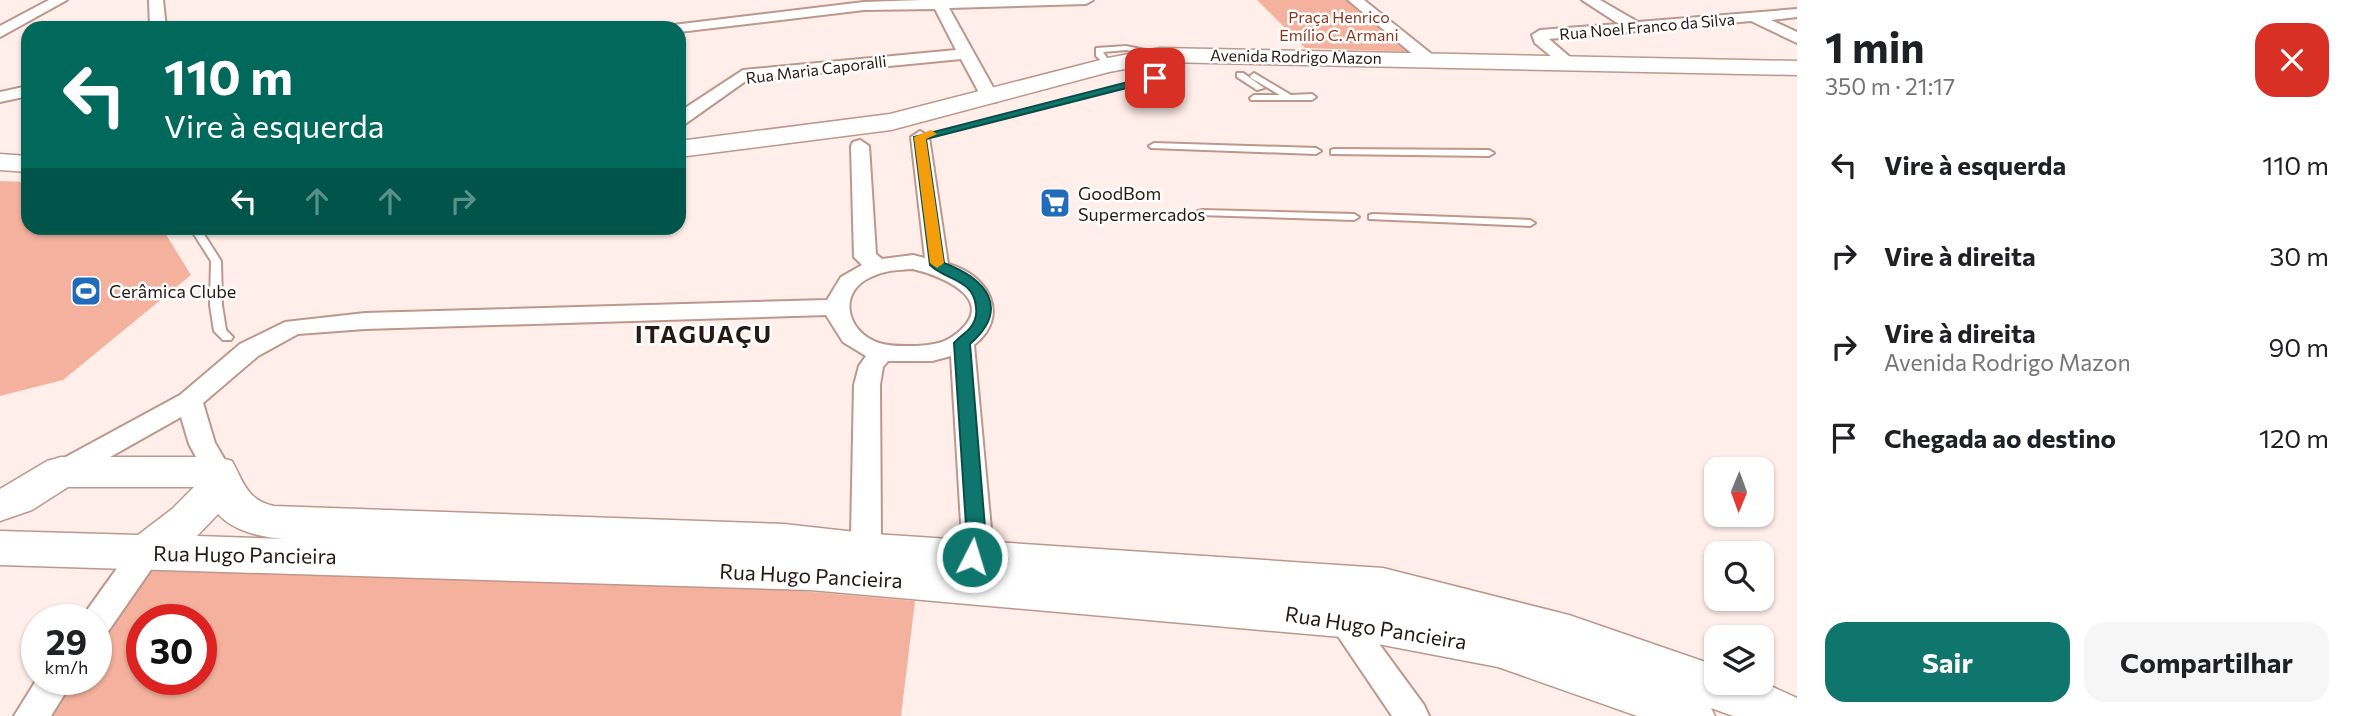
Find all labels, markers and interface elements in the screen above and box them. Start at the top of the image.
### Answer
park label: Praça Henrico Emílio C. Armani [1279,7,1399,44]
street label: Rua Noel Franco da Silva [1558,9,1736,43]
text: 1 min [1825,20,1925,72]
button: close [2255,23,2329,97]
text: 110 m [164,45,293,105]
street label: Avenida Rodrigo Mazon [1210,45,1382,67]
pin [1125,48,1185,108]
icon: left [49,49,140,140]
street label: Rua Maria Caporalli [745,51,887,87]
icon: arrive [1136,59,1174,97]
text: 350 m · 21:17 [1825,72,1955,100]
text: Vire à esquerda [164,105,385,145]
icon: left [1825,146,1863,184]
text: Vire à esquerda [1884,149,2066,180]
text: 110 m [2262,149,2329,180]
icon: left [225,182,263,220]
icon: ahead [298,182,336,220]
icon: ahead [371,182,409,220]
icon: right [444,182,482,220]
place label: GoodBom Supermercados [1078,182,1206,225]
supermarket icon: GoodBom Supermercados [1038,186,1072,220]
icon: right [1825,237,1863,275]
text: Vire à direita [1884,240,2036,271]
text: 30 m [2270,240,2329,271]
sports icon: Cerâmica Clube [69,274,103,308]
place label: Cerâmica Clube [109,280,236,302]
text: Vire à direita [1884,317,2036,348]
district label: ITAGUAÇU [635,319,773,348]
icon: right [1825,328,1863,366]
text: 90 m [2269,331,2329,362]
text: Avenida Rodrigo Mazon [1884,348,2131,376]
icon: arrive [1825,419,1863,457]
text: Chegada ao destino [1884,422,2116,453]
text: 120 m [2259,422,2329,453]
north arrow [1704,457,1774,527]
map controls [1704,457,1774,695]
position arrow [935,520,1009,594]
street label: Rua Hugo Pancieira [153,540,337,568]
button: search [1704,541,1774,611]
street label: Rua Hugo Pancieira [719,558,903,592]
street label: Rua Hugo Pancieira [1283,600,1469,654]
speed limit sign: 30 [126,604,217,695]
text: 29 [46,619,87,662]
button: Sair [1825,622,2070,702]
button: Compartilhar [2084,622,2329,702]
button: layers [1704,625,1774,695]
text: km/h [45,656,88,678]

